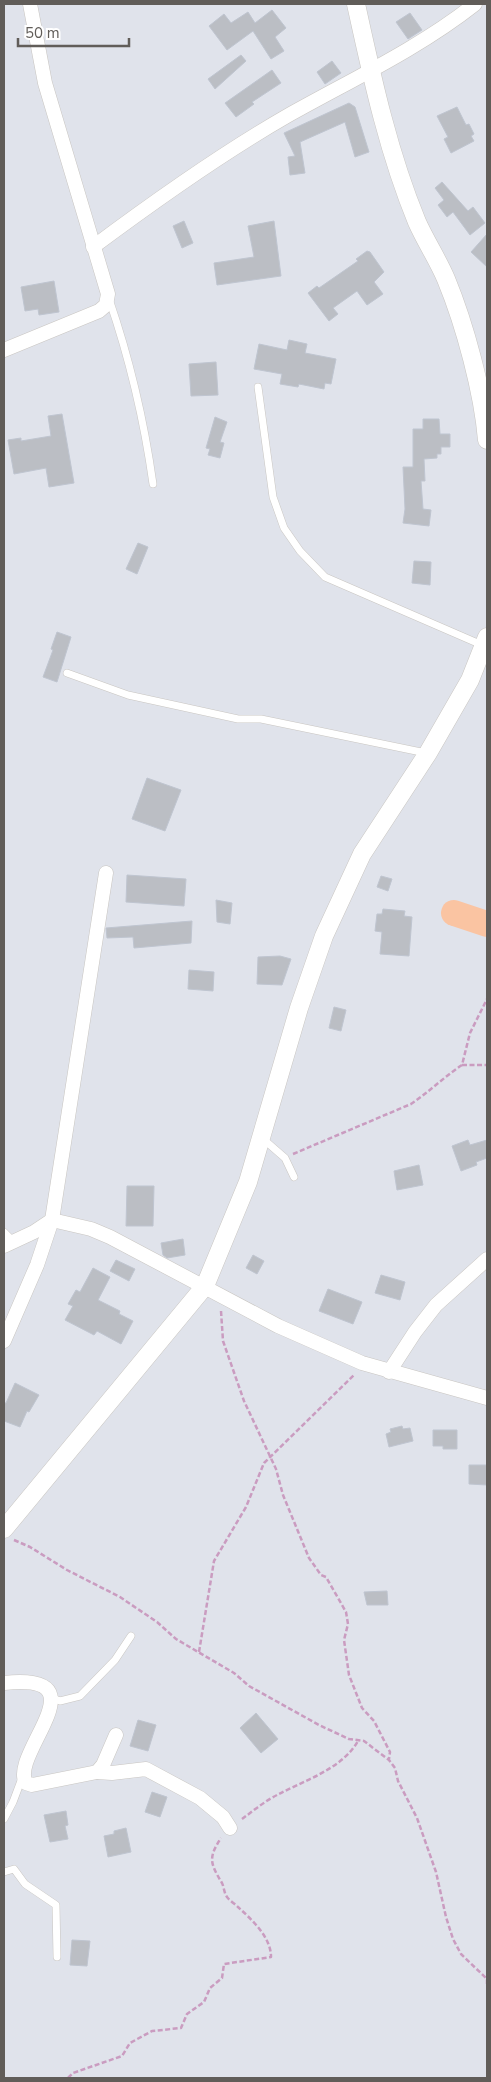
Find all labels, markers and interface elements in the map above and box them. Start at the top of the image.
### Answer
scale bar [18,15,129,47]
text: 50 m [25,23,60,43]

